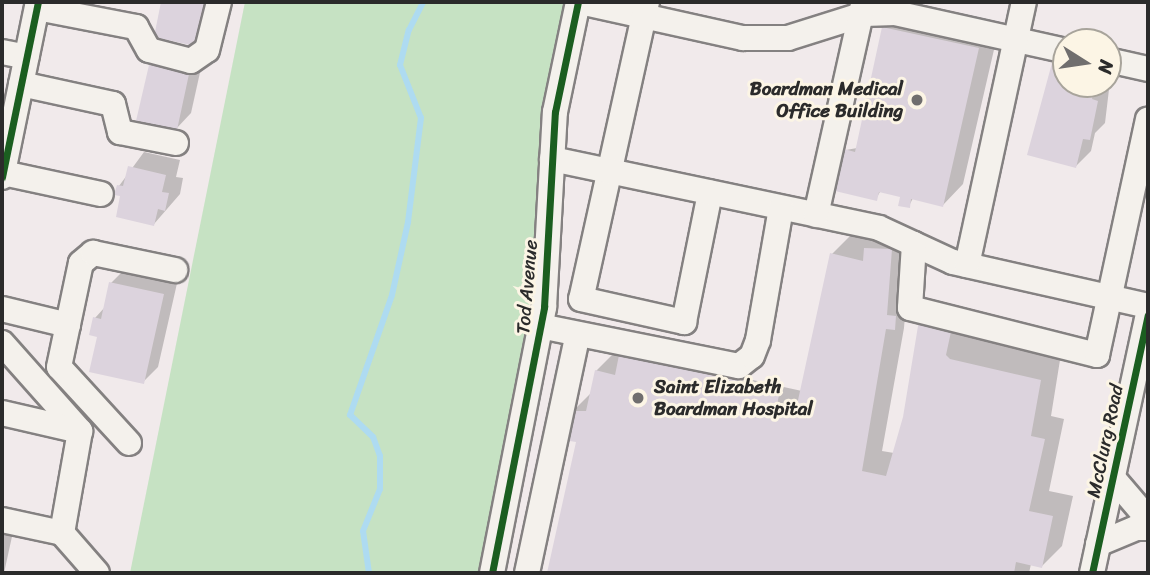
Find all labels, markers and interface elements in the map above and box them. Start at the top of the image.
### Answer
north arrow [1052,28,1122,98]
text: N [1089,57,1124,77]
place label: Boardman Medical Office Building [750,78,903,122]
marker: Boardman Medical Office Building [909,92,925,108]
street label: Tod Avenue [512,239,542,335]
place label: Saint Elizabeth Boardman Hospital [654,376,812,420]
street label: McClurg Road [1082,382,1128,500]
marker: Saint Elizabeth Boardman Hospital [628,388,648,408]

